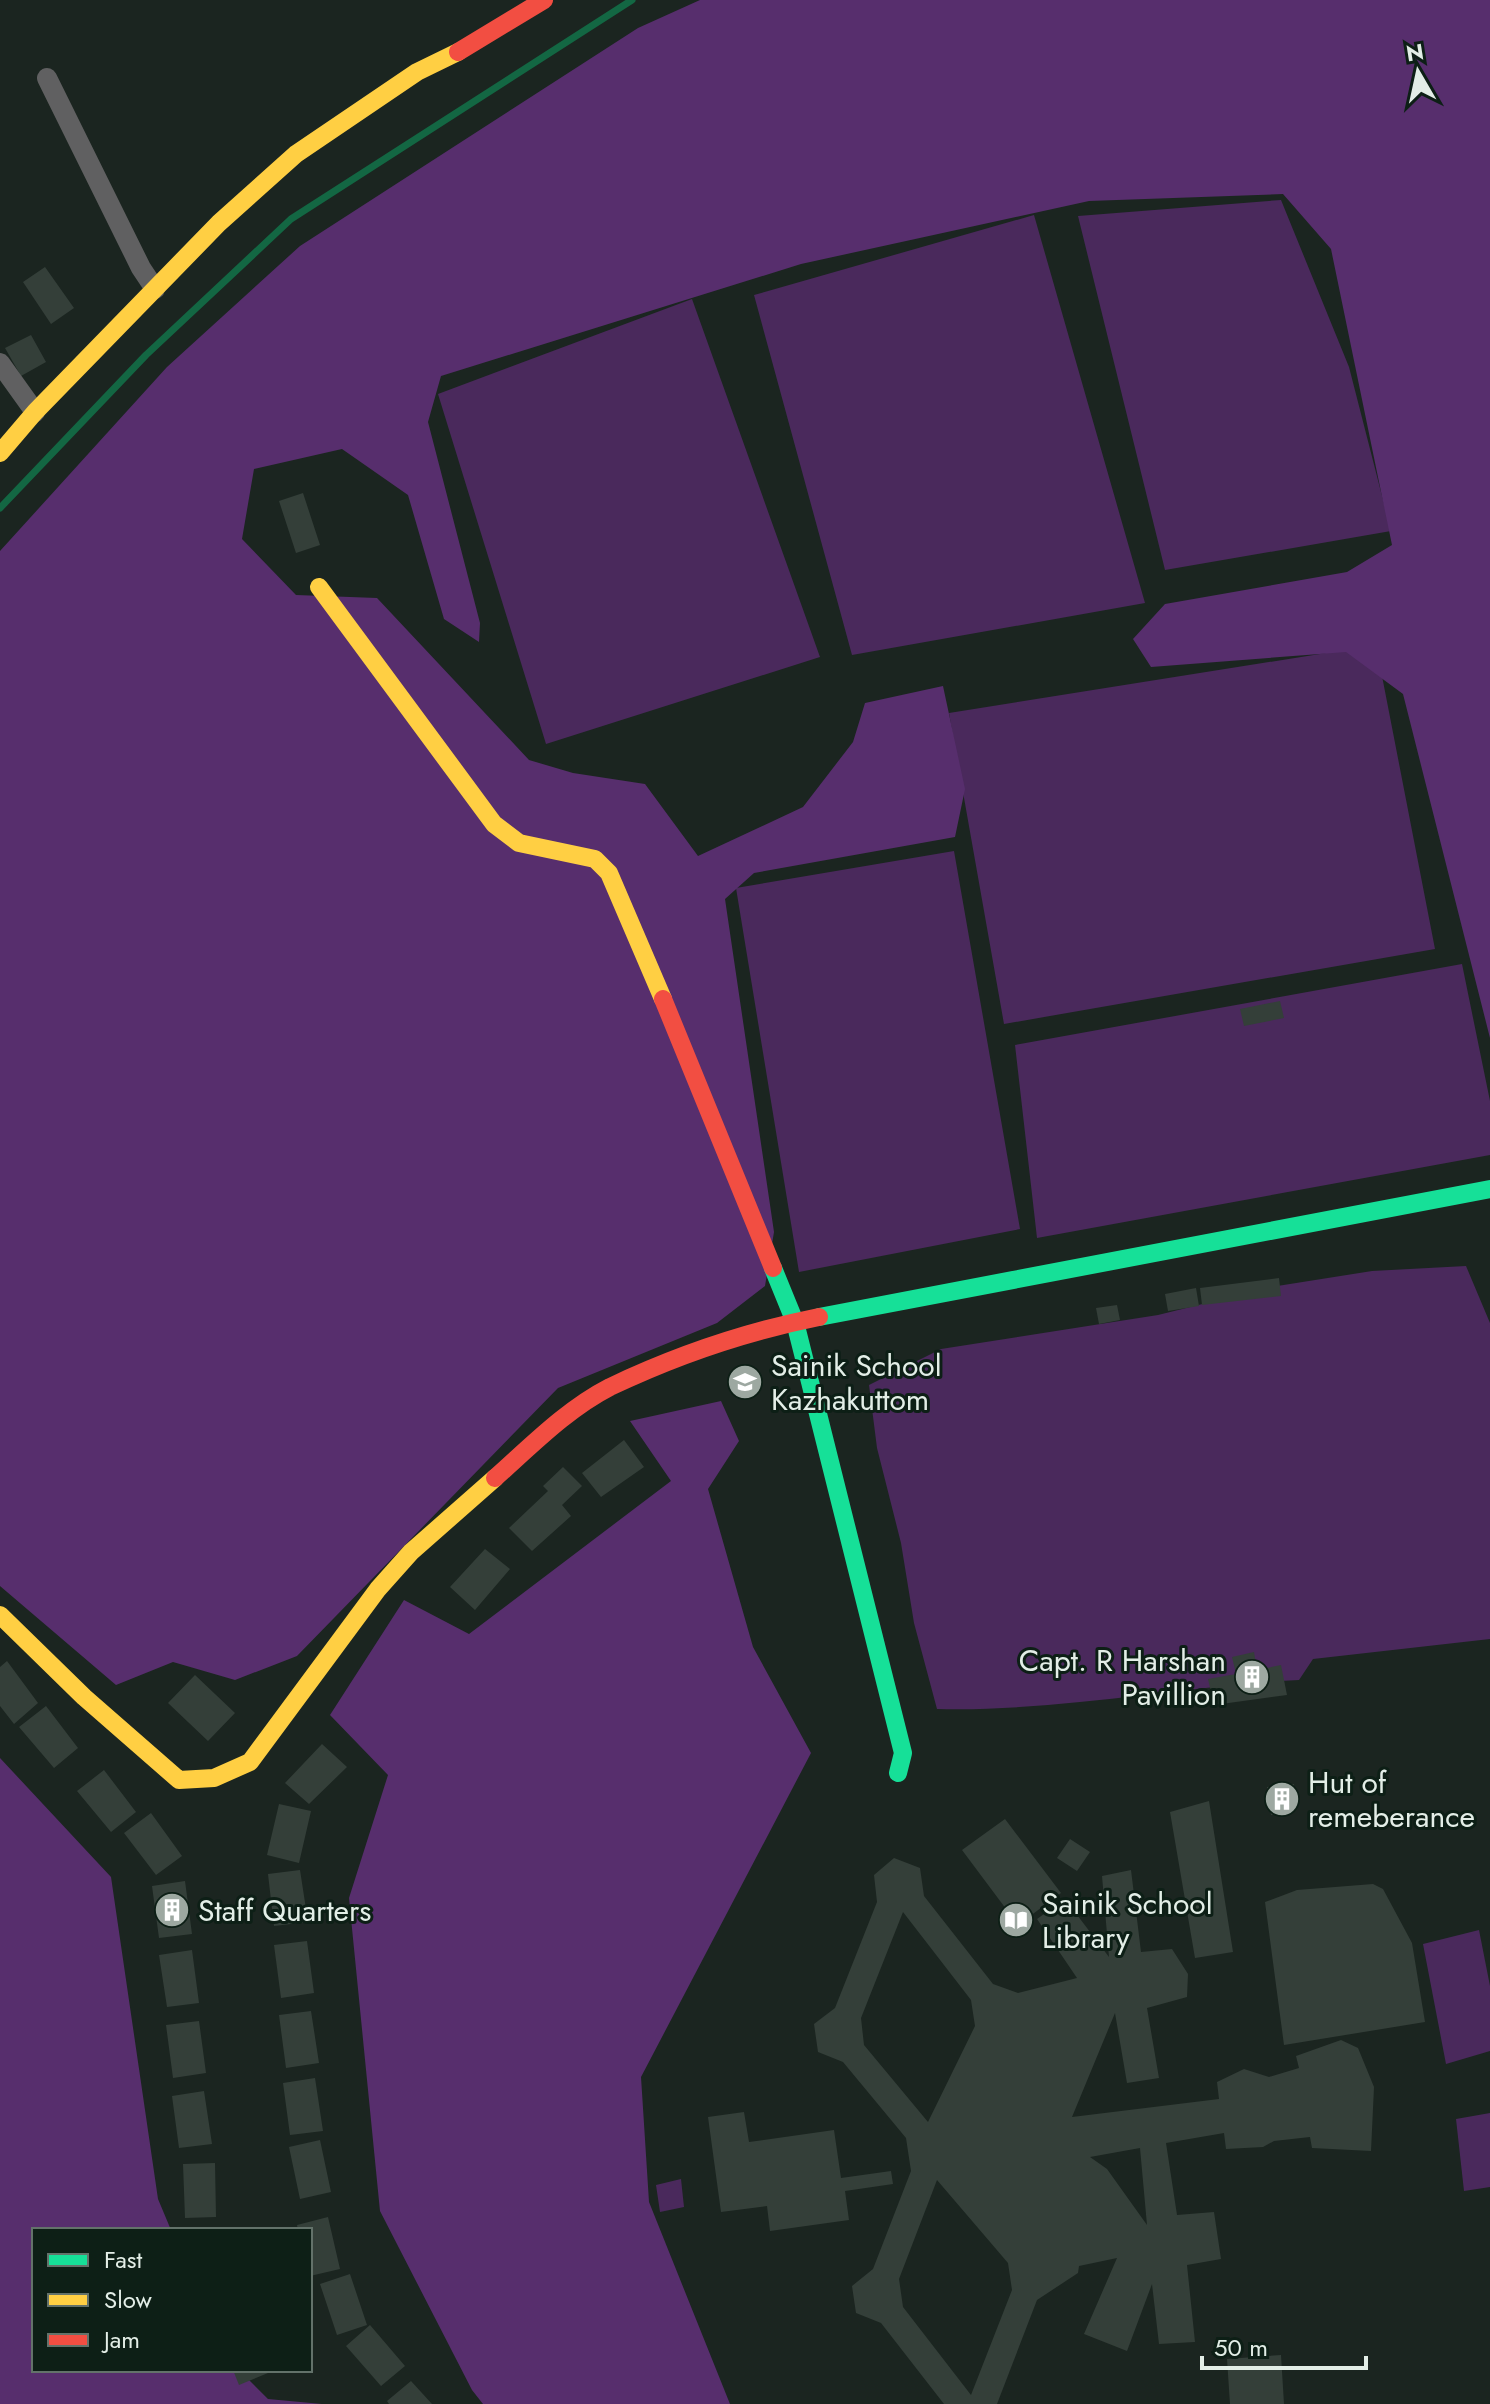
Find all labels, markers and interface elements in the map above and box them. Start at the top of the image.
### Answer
north arrow [1378,32,1458,112]
text: N [1404,35,1426,69]
place label: Sainik School Kazhakuttom [771,1344,942,1421]
school or university icon: Sainik School Kazhakuttom [726,1363,764,1401]
place label: Capt. R Harshan Pavillion [1019,1639,1226,1716]
building icon: Capt. R Harshan Pavillion [1233,1658,1271,1696]
place label: Hut of remeberance [1308,1761,1475,1838]
building icon: Hut of remeberance [1263,1780,1301,1818]
place label: Sainik School Library [1042,1882,1213,1959]
place label: Staff Quarters [198,1889,371,1932]
building icon: Staff Quarters [153,1891,191,1929]
library icon: Sainik School Library [997,1901,1035,1939]
legend [32,2228,312,2372]
text: Fast [104,2242,142,2277]
text: Slow [104,2282,152,2317]
scale bar [1202,2320,1366,2370]
text: Jam [101,2322,140,2357]
text: 50 m [1214,2330,1268,2365]

